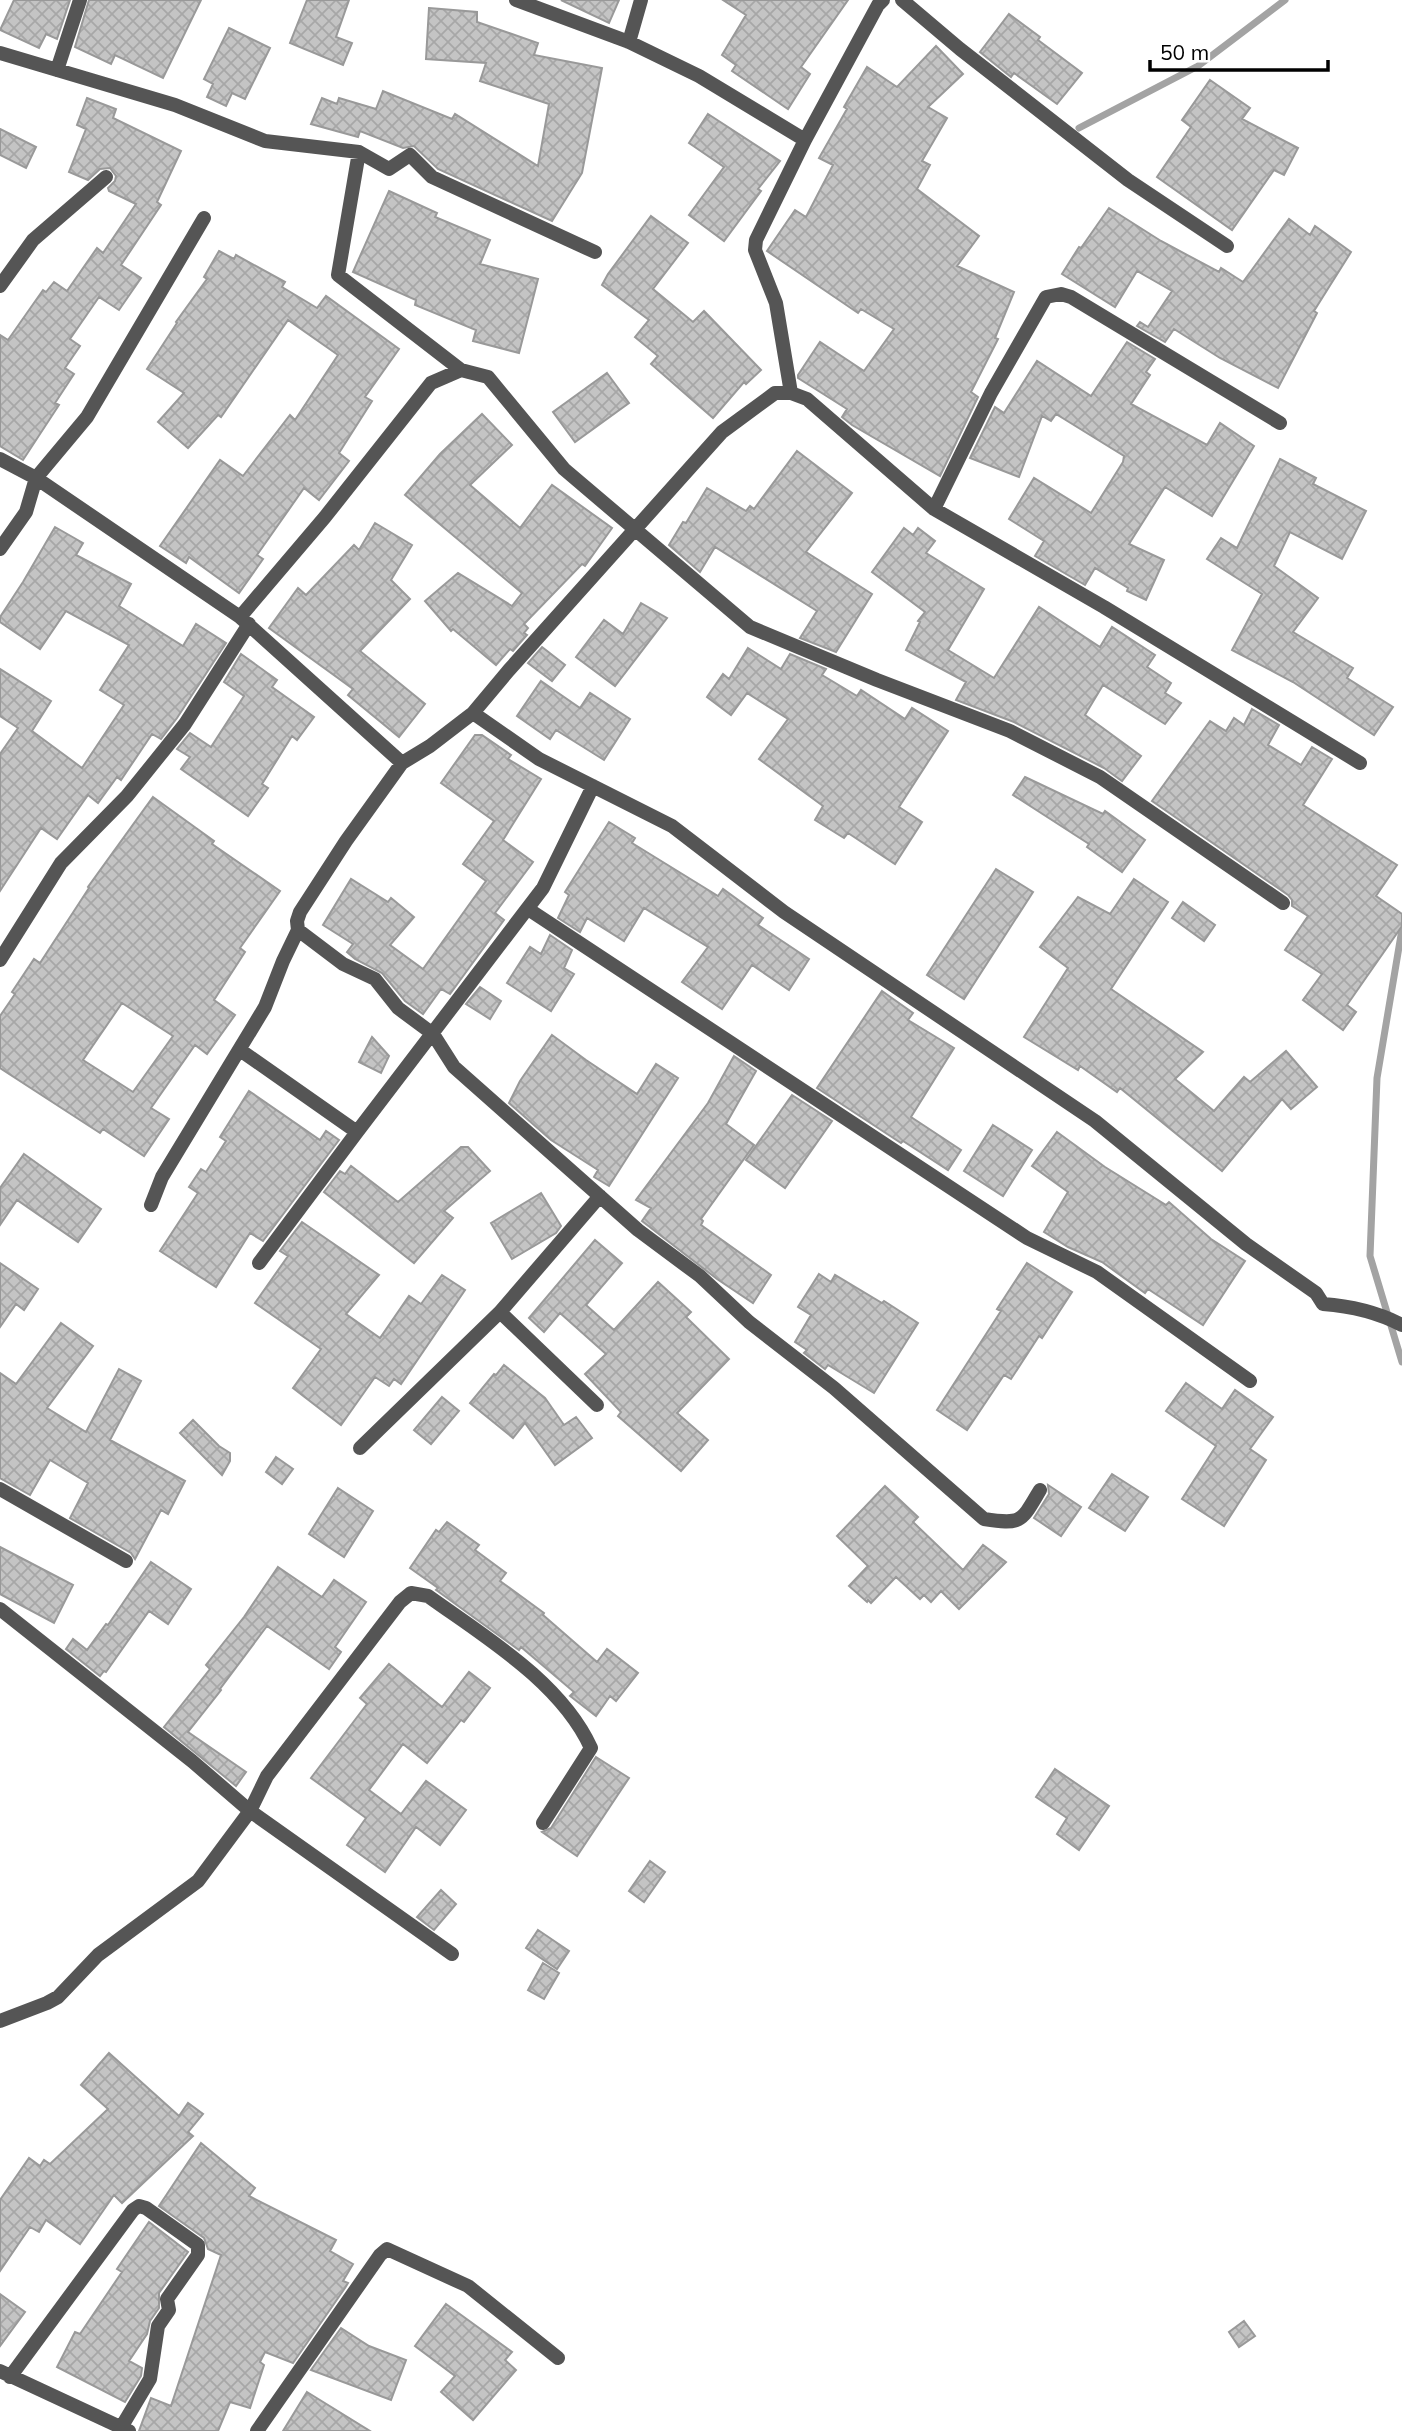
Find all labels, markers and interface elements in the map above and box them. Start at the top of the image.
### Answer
scale bar [1150,28,1328,72]
text: 50 m [1160,39,1209,65]

